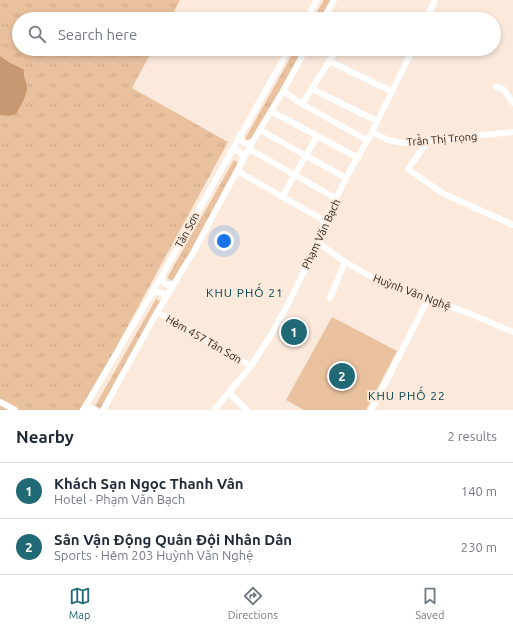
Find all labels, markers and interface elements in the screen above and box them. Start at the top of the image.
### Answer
search box [12,12,501,56]
icon: search [26,23,48,45]
text: Search here [58,26,137,43]
street label: Trần Thị Trọng [406,128,478,149]
street label: Phạm Văn Bạch [300,197,343,271]
street label: Tân Sơn [172,210,202,250]
your location [214,231,234,251]
street label: Huỳnh Văn Nghệ [371,272,452,313]
district label: KHU PHỐ 21 [206,283,284,299]
street label: Hẻm 457 Tân Sơn [164,312,244,366]
pin: 1 [281,317,307,347]
pin: 2 [329,361,355,391]
district label: KHU PHỐ 22 [368,386,446,402]
text: Nearby [16,427,74,446]
text: 2 results [447,429,497,443]
text: Khách Sạn Ngọc Thanh Vân [54,475,244,492]
text: 1 [25,484,33,498]
text: 140 m [461,484,497,498]
text: Hotel · Phạm Văn Bạch [54,492,185,506]
text: Sân Vận Động Quân Đội Nhân Dân [54,531,292,548]
text: 2 [25,540,33,554]
text: 230 m [461,540,497,554]
text: Sports · Hẻm 203 Huỳnh Văn Nghệ [54,548,253,562]
tab: Map [69,585,91,621]
tab: Directions [228,585,278,621]
tab: Saved [415,585,444,621]

